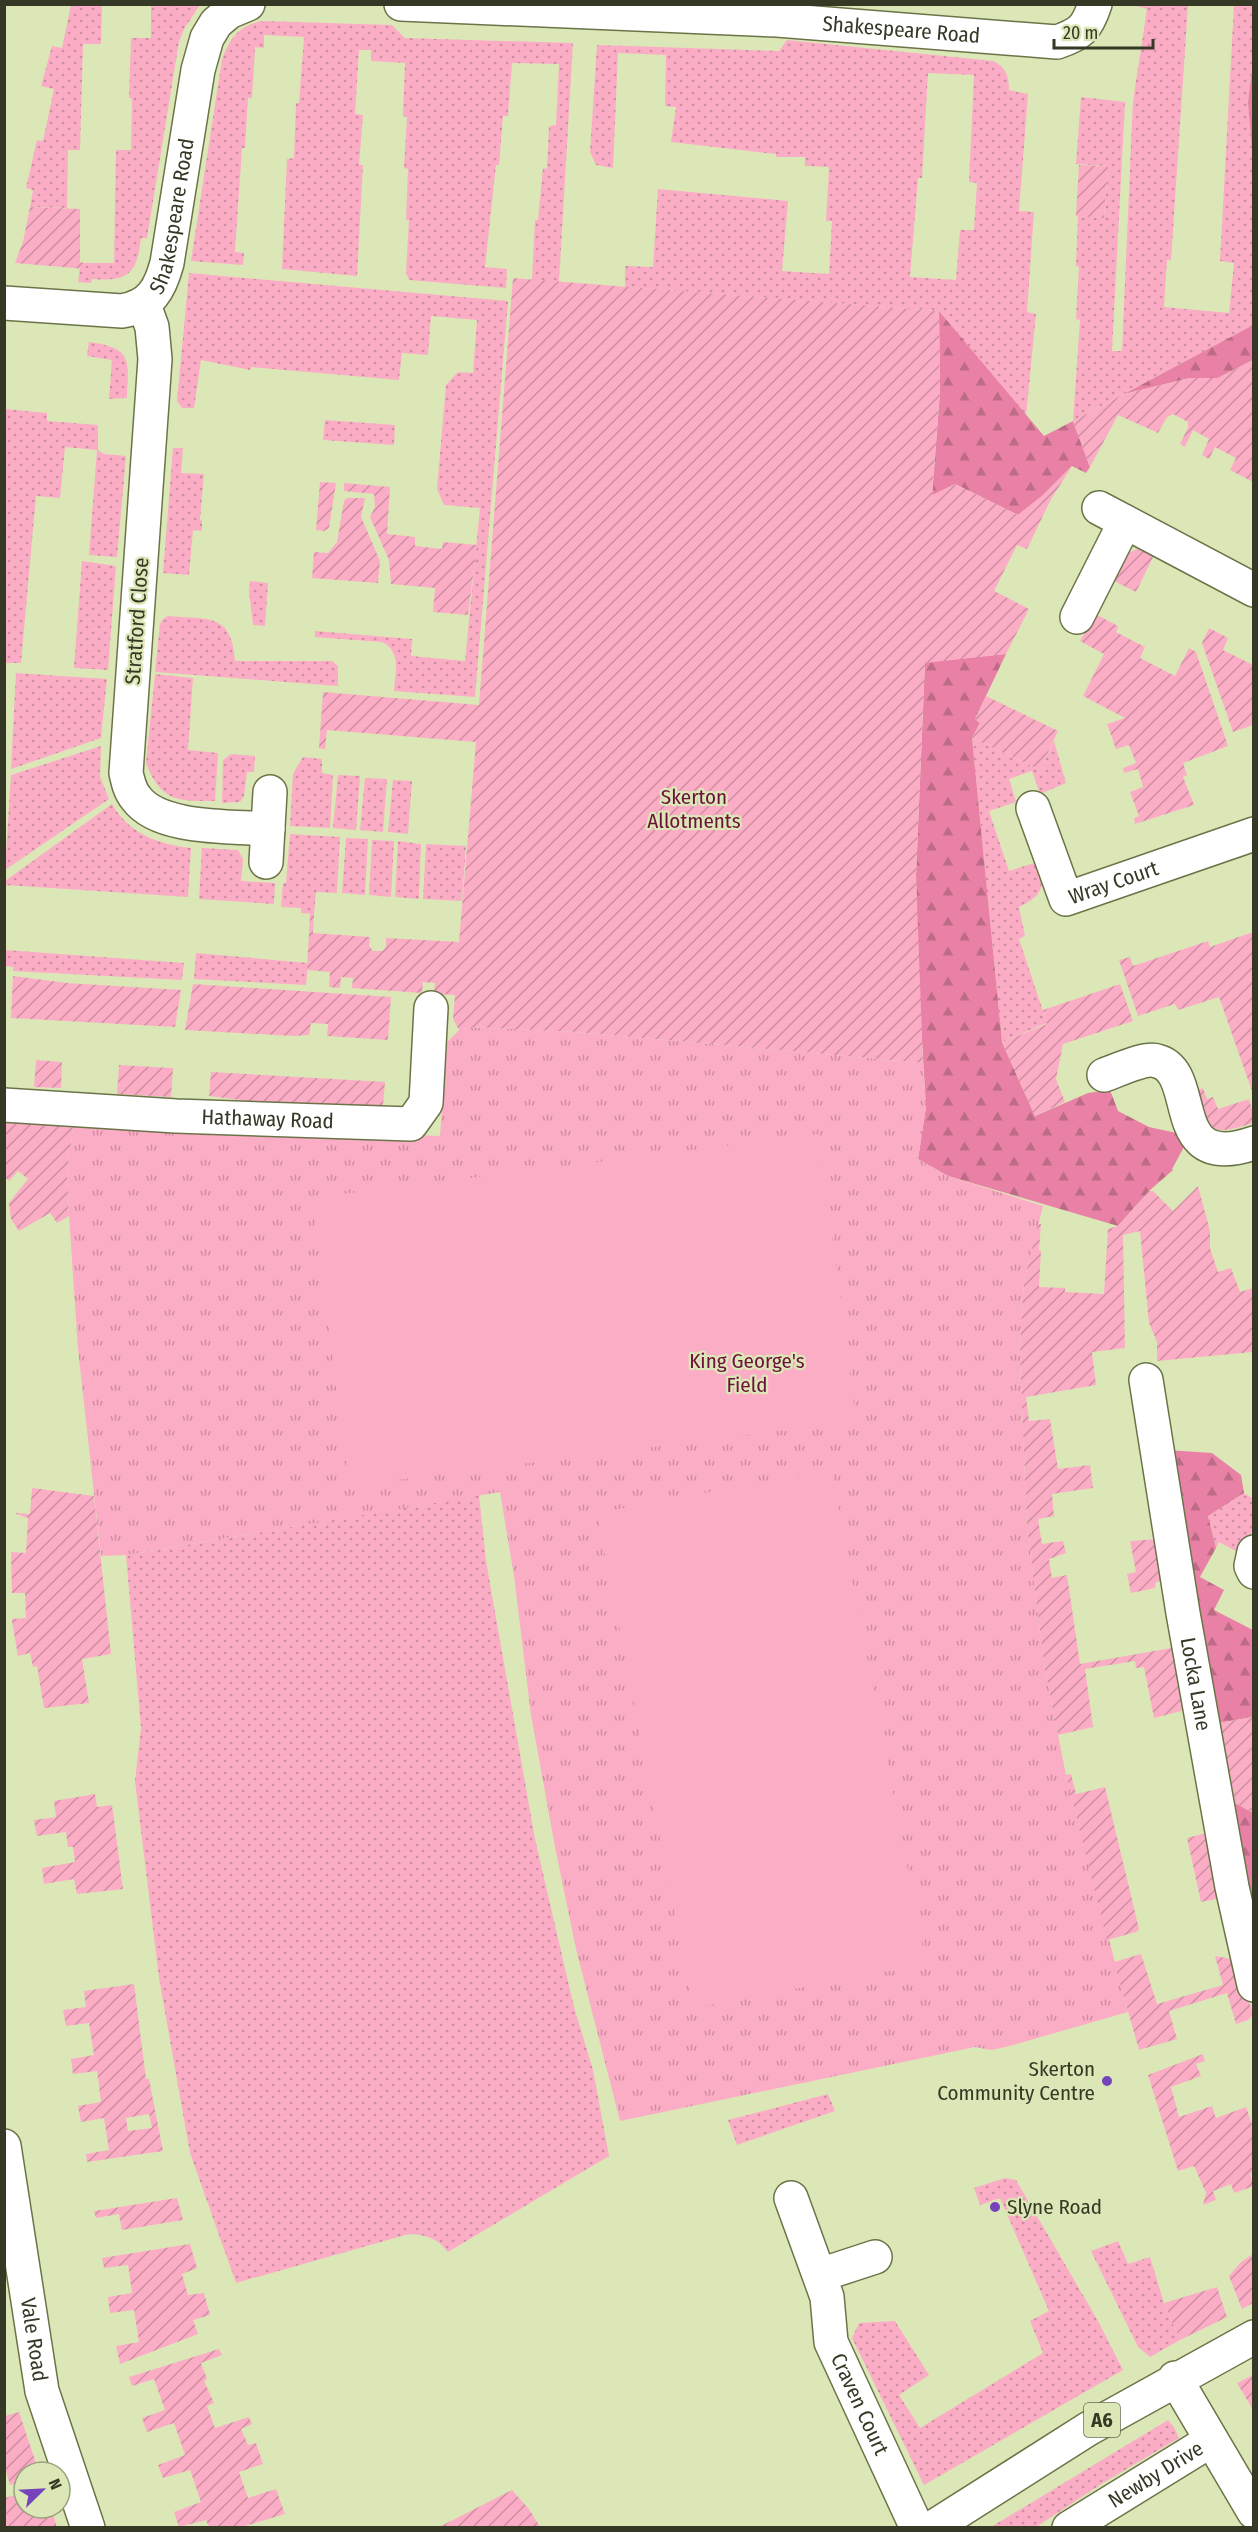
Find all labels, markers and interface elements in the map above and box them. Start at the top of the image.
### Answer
street label: Shakespeare Road [821,11,981,49]
scale bar [1054,12,1153,50]
text: 20 m [1063,22,1098,44]
street label: Shakespeare Road [144,136,200,299]
street label: Stratford Close [120,556,154,686]
park label: Skerton Allotments [647,784,741,834]
street label: Wray Court [1065,855,1162,910]
street label: Hathaway Road [201,1104,334,1134]
park label: King George's Field [689,1348,805,1398]
street label: Locka Lane [1175,1635,1217,1733]
place label: Skerton Community Centre [937,2056,1095,2106]
marker: Skerton Community Centre [1100,2074,1114,2088]
place label: Slyne Road [1007,2194,1102,2220]
marker: Slyne Road [988,2200,1002,2214]
street label: Vale Road [15,2296,53,2383]
street label: Craven Court [825,2349,895,2459]
road number: A6 [1084,2403,1120,2437]
street label: Newby Drive [1104,2435,1208,2514]
north arrow [12,2460,72,2520]
text: N [45,2476,66,2492]

